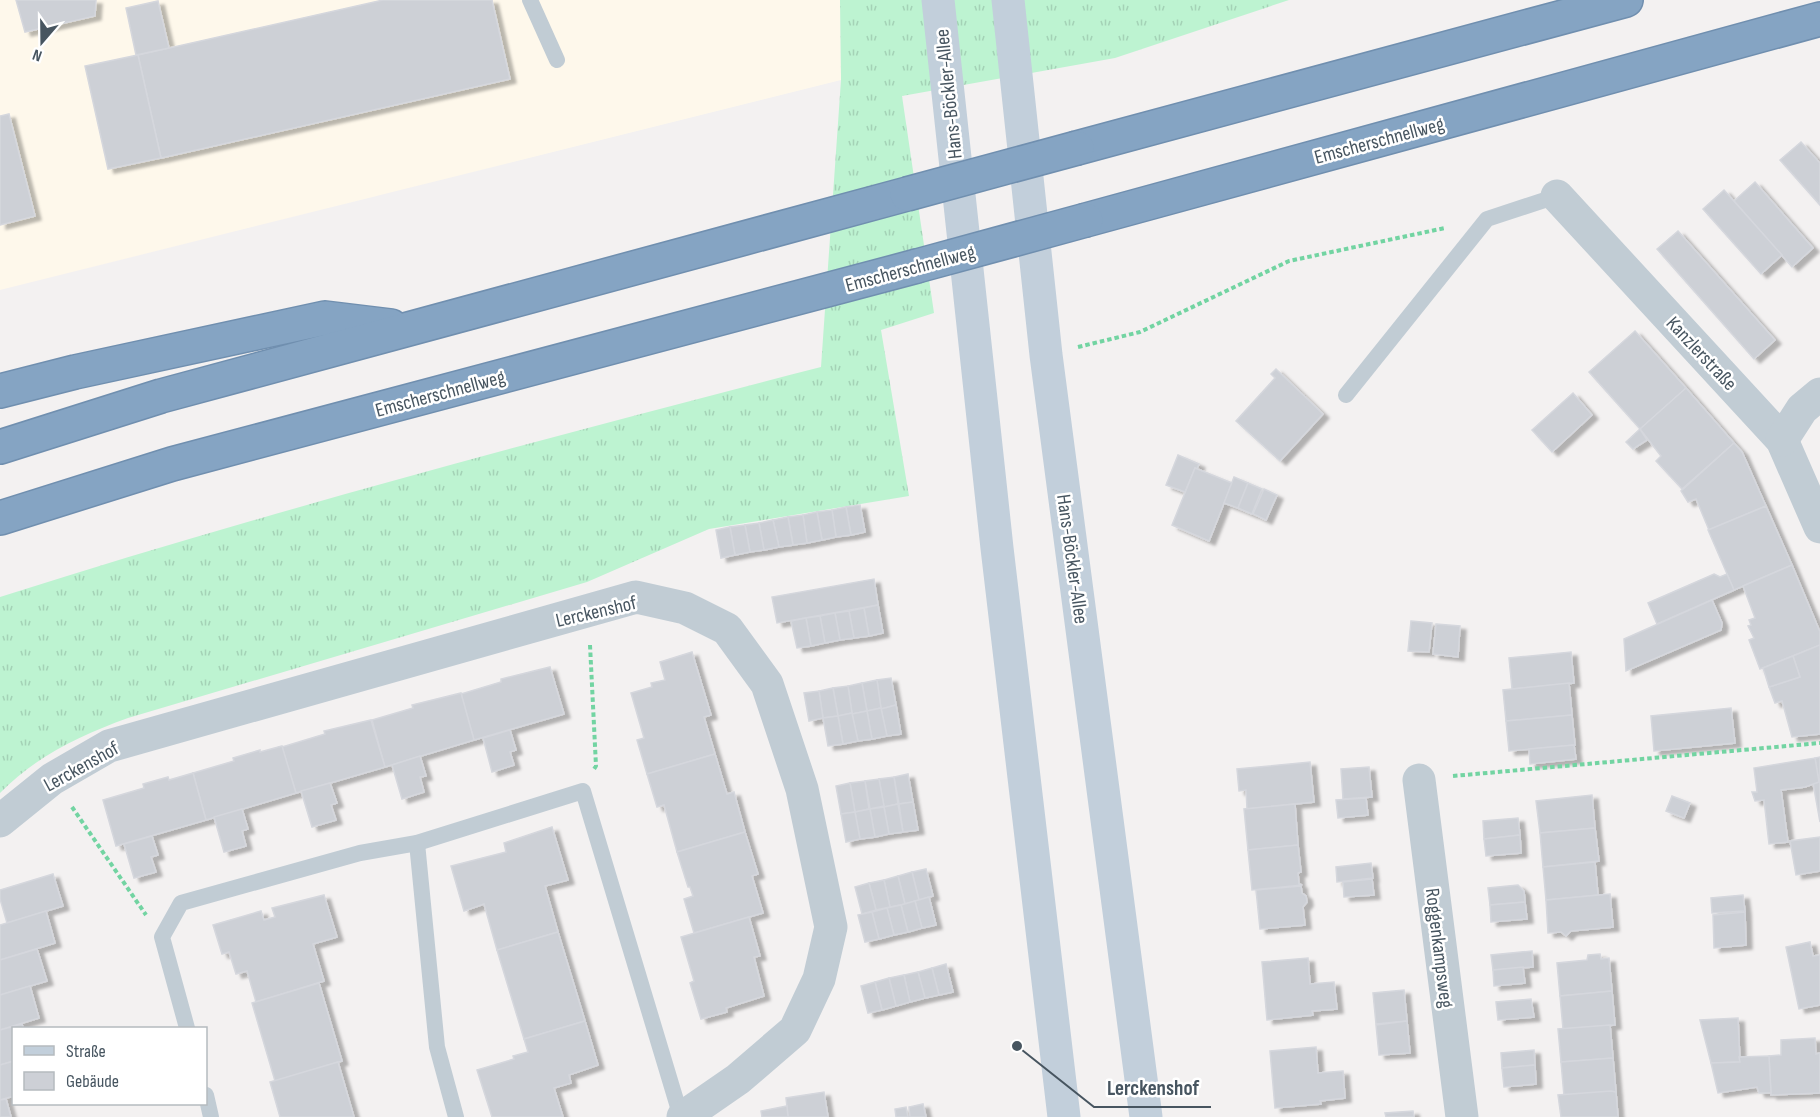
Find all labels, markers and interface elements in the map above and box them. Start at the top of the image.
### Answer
north arrow [12,12,72,72]
street label: Hans-Böckler-Allee [930,28,968,160]
text: N [30,44,45,65]
street label: Emscherschnellweg [1312,112,1447,170]
street label: Emscherschnellweg [843,240,978,298]
street label: Kanzlerstraße [1661,312,1742,396]
street label: Emscherschnellweg [373,365,508,423]
street label: Hans-Böckler-Allee [1051,493,1093,625]
street label: Lerckenshof [553,591,639,633]
street label: Lerckenshof [40,736,123,797]
street label: Roggenkampsweg [1420,887,1458,1009]
legend [12,1027,207,1105]
text: Straße [66,1041,106,1062]
callout: Lerckenshof [1094,1068,1211,1107]
text: Gebäude [66,1071,119,1092]
text: Lerckenshof [1107,1076,1199,1101]

